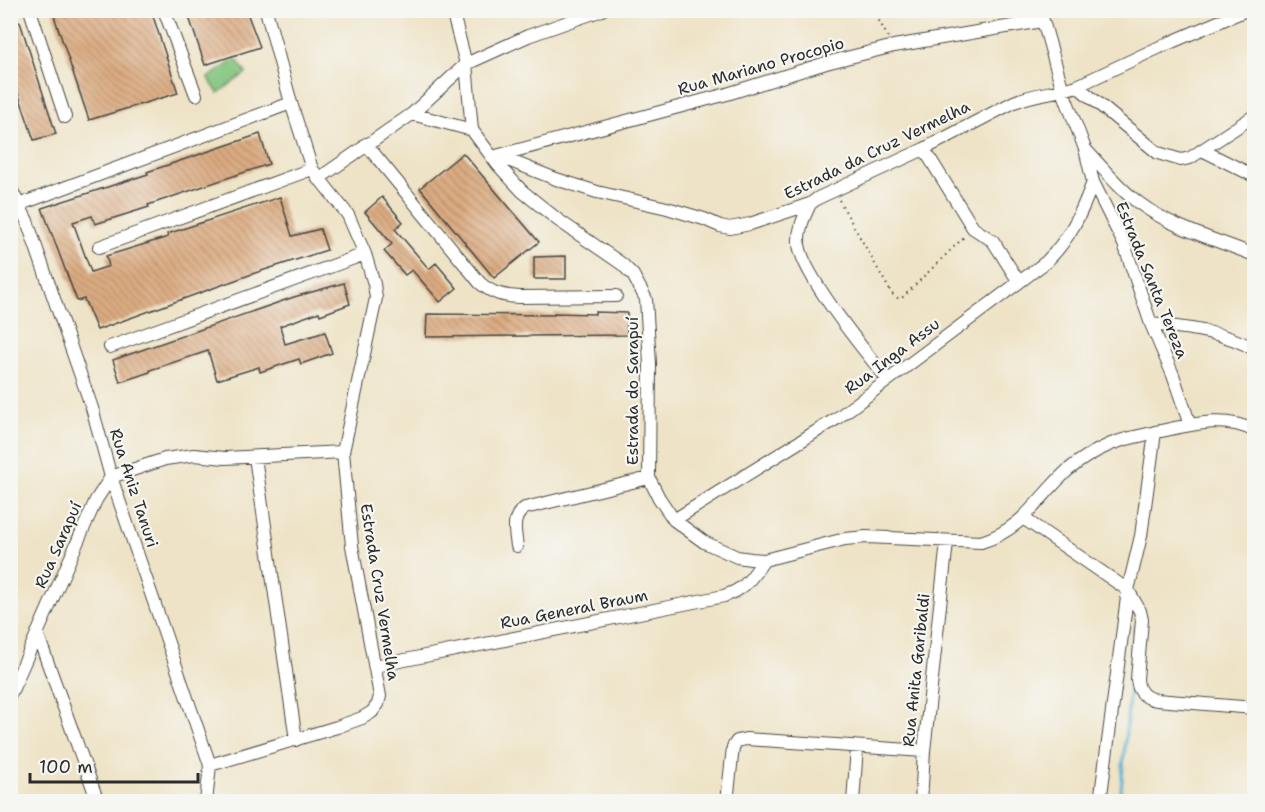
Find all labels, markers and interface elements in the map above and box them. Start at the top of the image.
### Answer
street label: Rua Mariano Procopio [675,32,847,100]
street label: Estrada da Cruz Vermelha [781,96,973,204]
street label: Estrada Santa Tereza [1111,198,1193,362]
street label: Rua Inga Assu [840,313,944,399]
street label: Estrada do Sarapuí [622,316,643,465]
street label: Rua Aniz Tanuri [105,426,163,550]
street label: Rua Sarapuí [30,498,87,592]
street label: Estrada Cruz Vermelha [356,502,404,682]
street label: Rua General Braum [498,584,650,634]
street label: Rua Anita Garibaldi [897,592,935,748]
scale bar [30,746,198,784]
text: 100 m [39,755,93,779]

